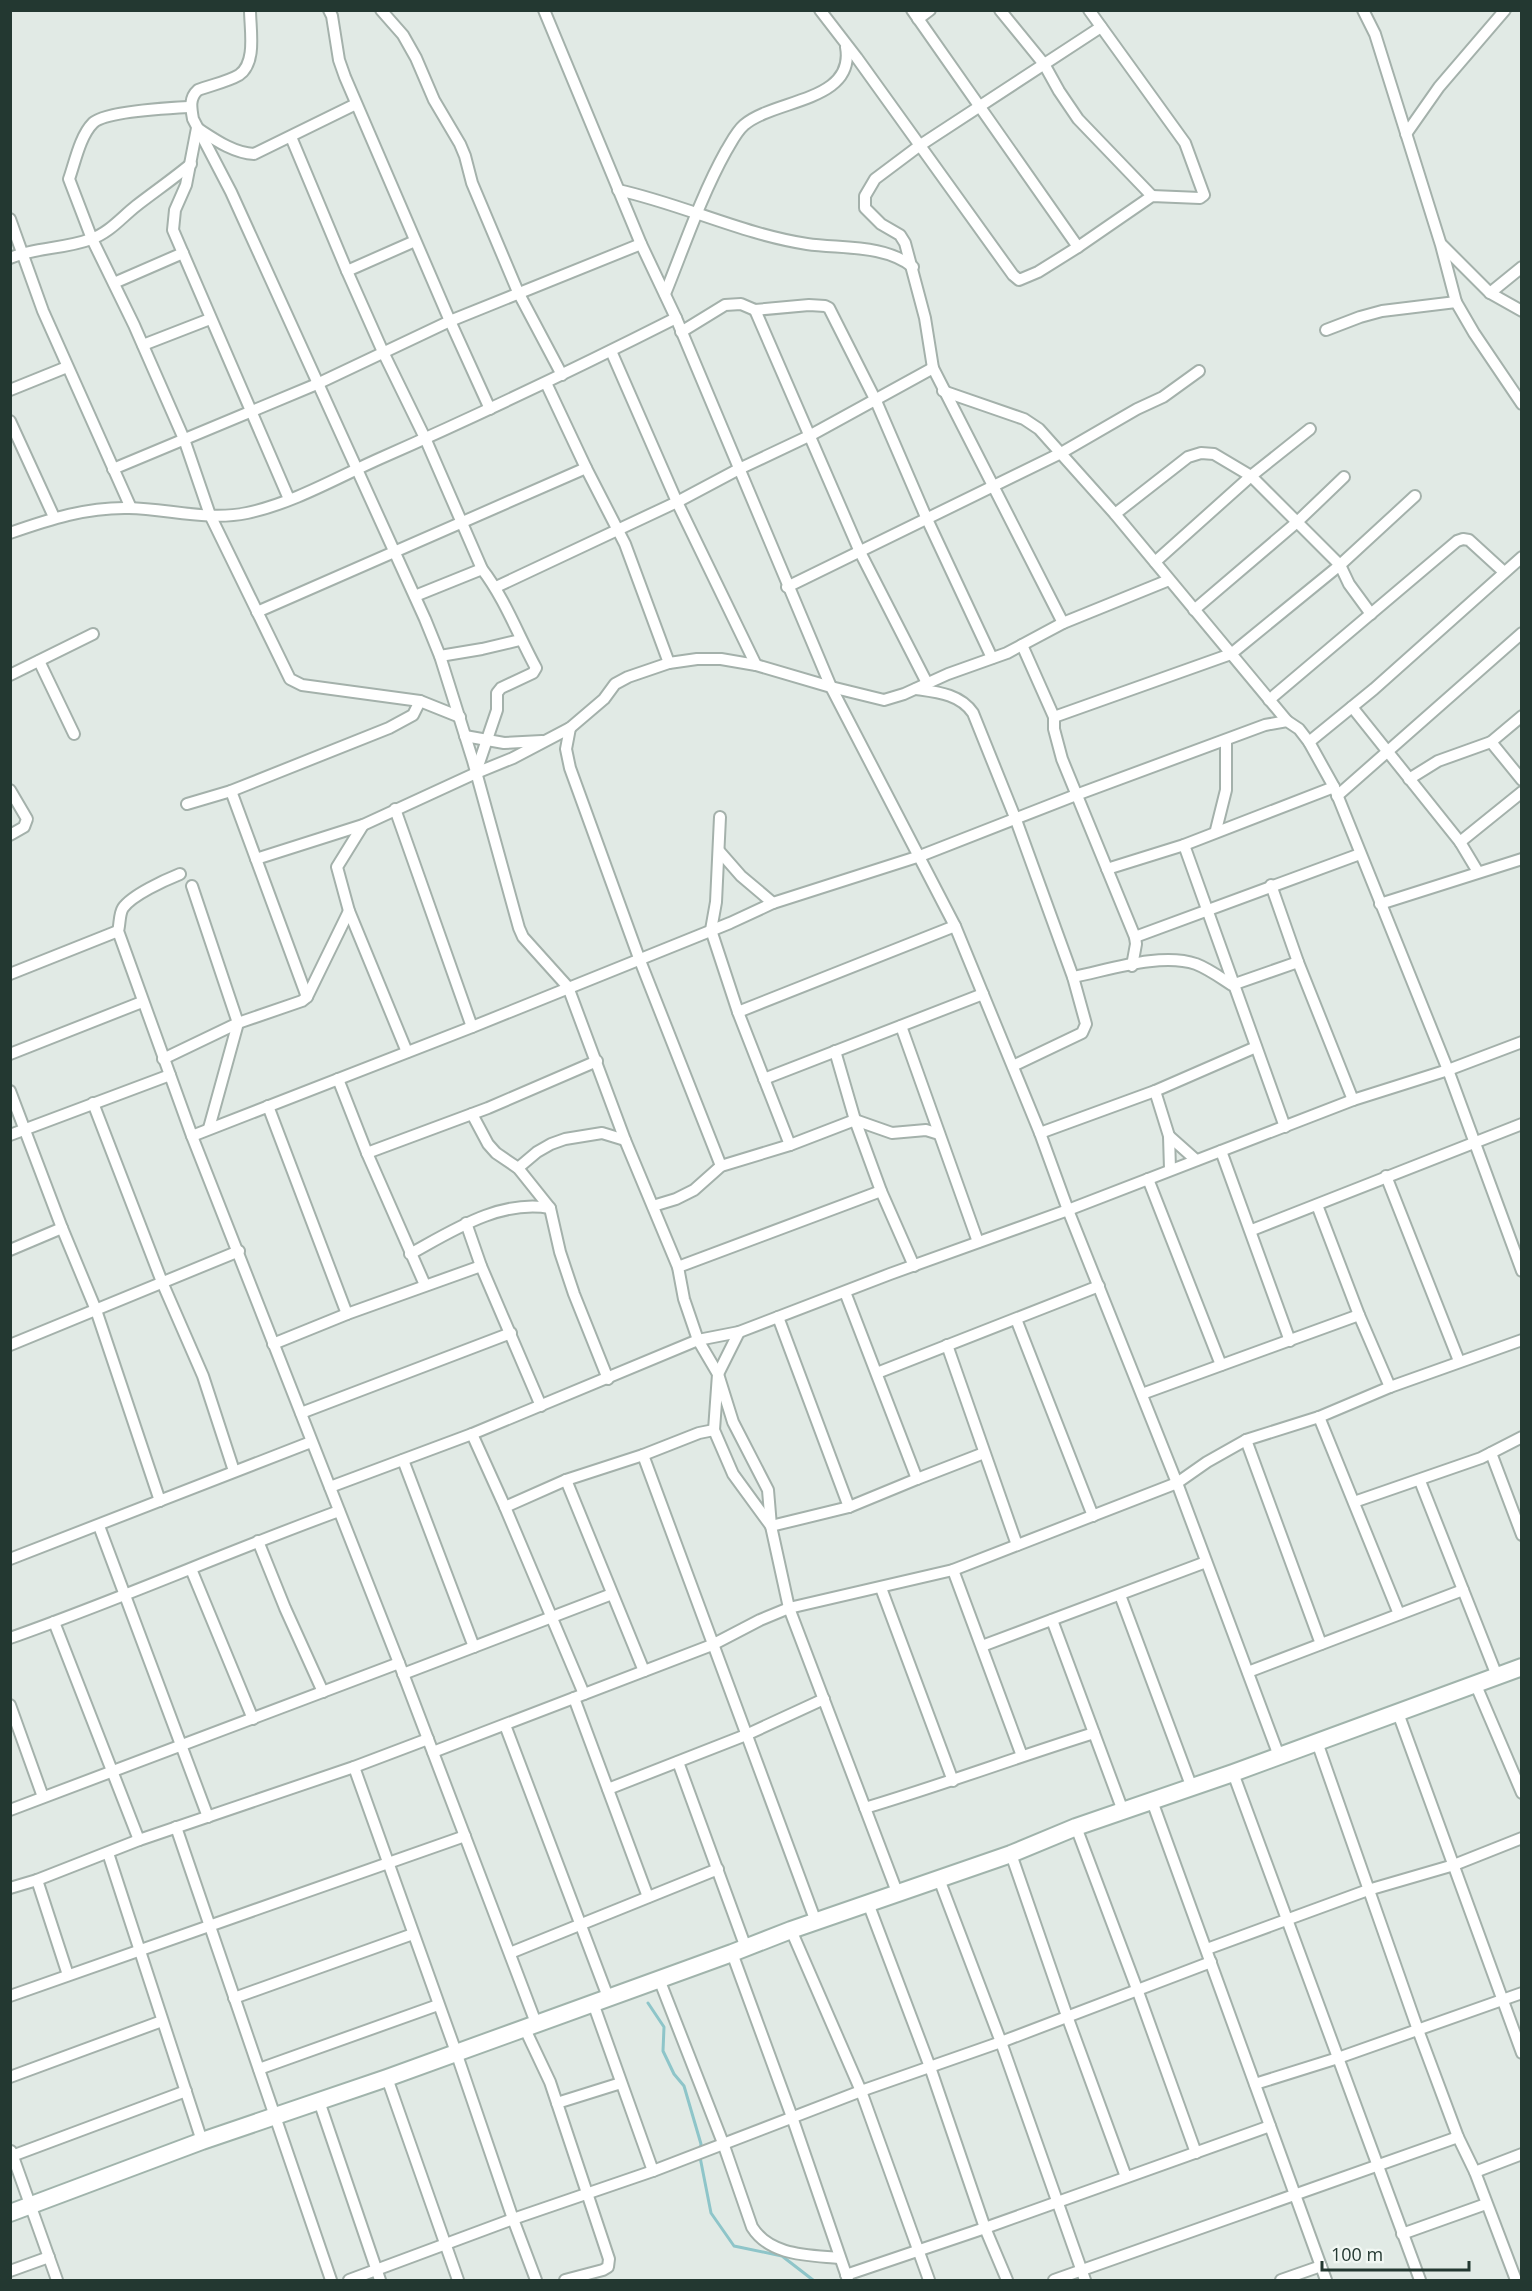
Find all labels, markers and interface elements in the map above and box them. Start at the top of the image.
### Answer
scale bar [1322,2234,1469,2272]
text: 100 m [1331,2242,1383,2266]

